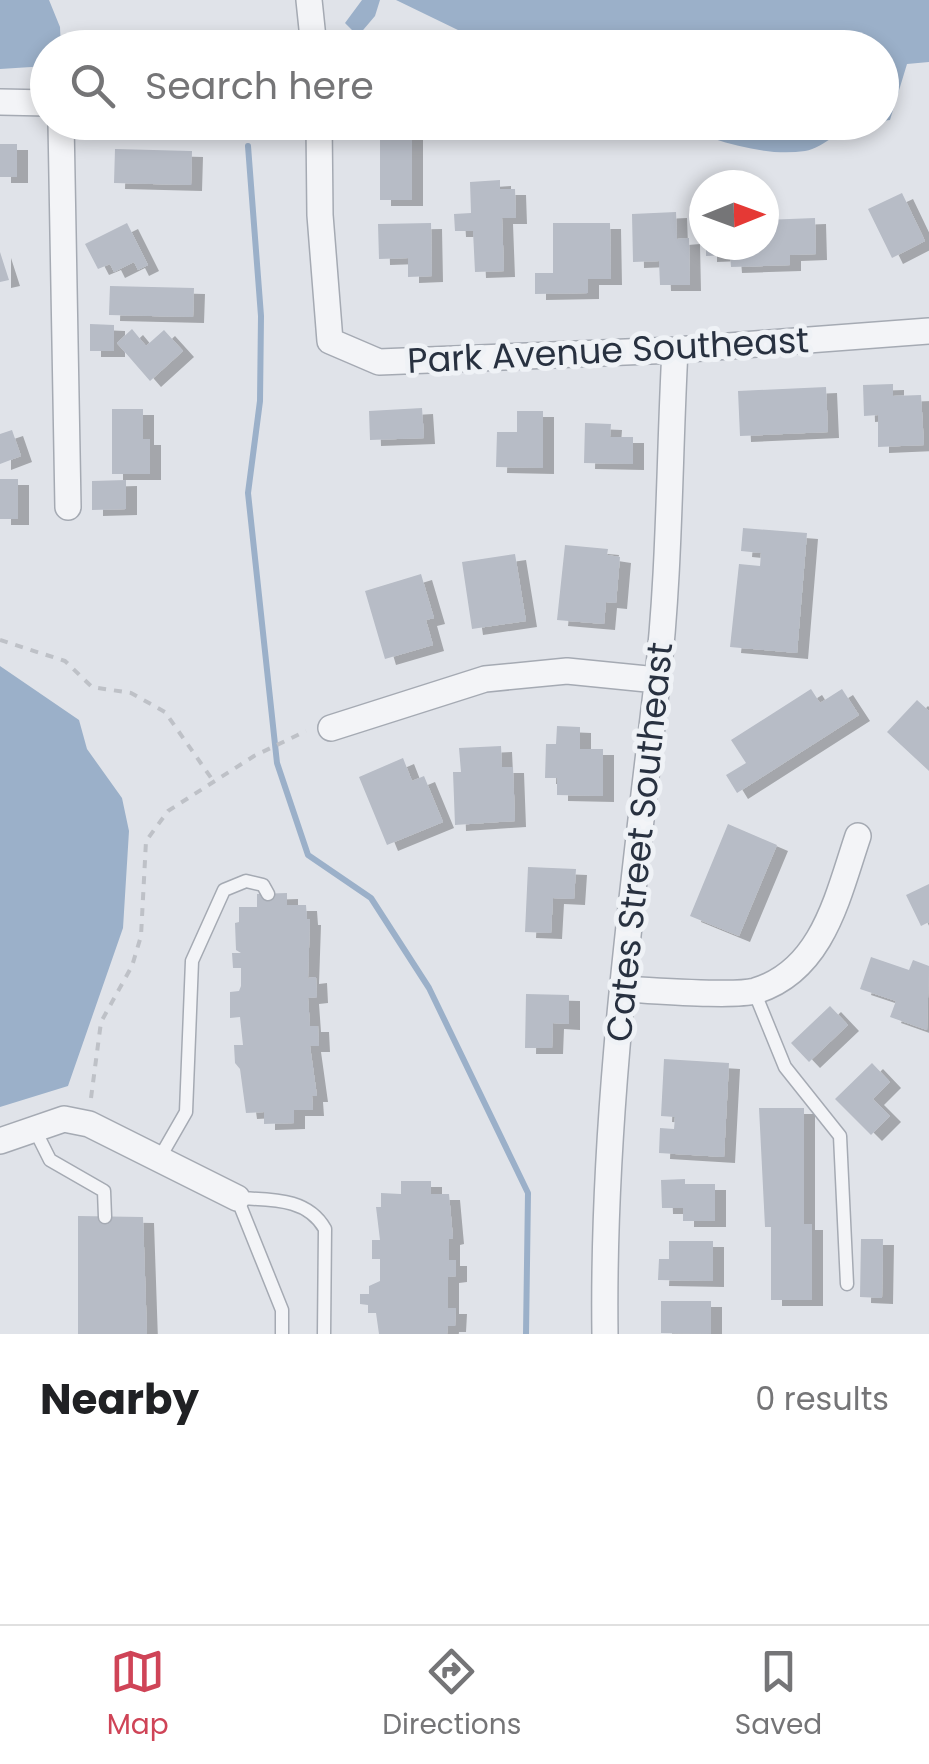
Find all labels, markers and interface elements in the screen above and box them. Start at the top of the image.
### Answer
search box [30,30,899,140]
icon: search [65,58,120,113]
text: Search here [145,59,374,112]
north arrow [689,170,779,260]
street label: Park Avenue Southeast [406,315,810,385]
street label: Cates Street Southeast [594,640,684,1044]
text: Nearby [40,1370,199,1429]
text: 0 results [755,1376,889,1421]
tab: Map [107,1644,169,1746]
tab: Directions [382,1644,521,1746]
tab: Saved [735,1644,822,1746]

